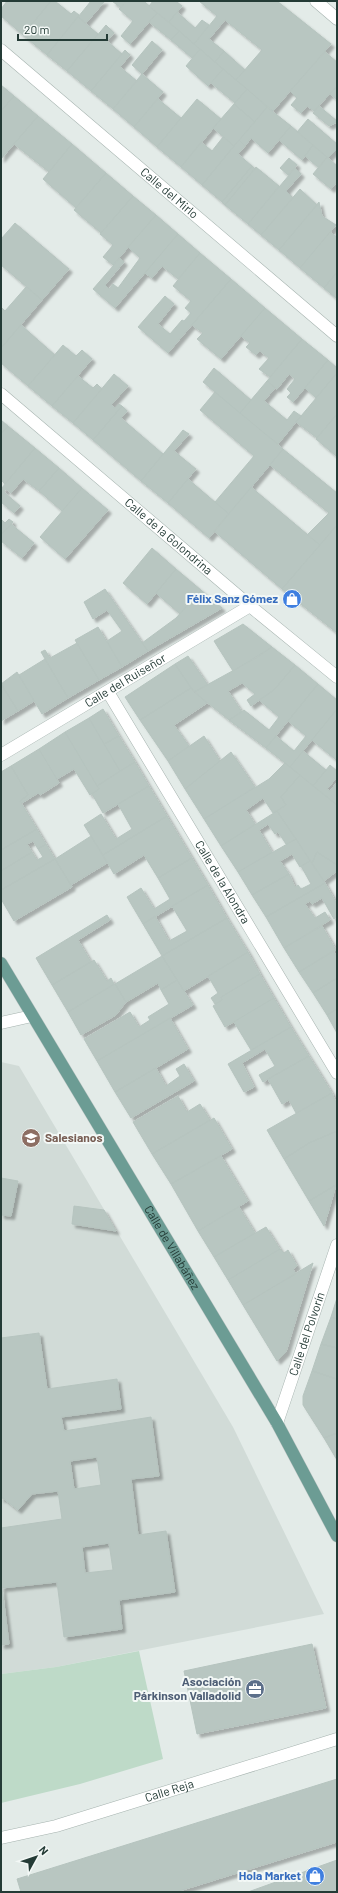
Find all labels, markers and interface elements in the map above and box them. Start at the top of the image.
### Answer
scale bar [18,16,107,42]
text: 20 m [24,22,50,36]
street label: Calle del Mirlo [138,164,202,221]
street label: Calle de la Golondrina [123,495,216,577]
shop icon: Félix Sanz Gómez [281,588,303,610]
place label: Félix Sanz Gómez [187,591,278,605]
street label: Calle del Ruiseñor [82,650,169,709]
street label: Calle de la Alondra [193,838,254,926]
school or university icon: Salesianos [20,1127,42,1149]
place label: Salesianos [45,1130,102,1144]
street label: Calle de Villabáñez [142,1203,203,1292]
street label: Calle del Polvorín [285,1290,327,1377]
place label: Asociación Párkinson Valladolid [134,1674,241,1702]
office icon: Asociación Párkinson Valladolid [244,1678,266,1700]
street label: Calle Reja [143,1776,195,1804]
north arrow [16,1837,56,1877]
text: N [37,1843,51,1857]
shop icon: Hola Market [304,1865,326,1887]
place label: Hola Market [239,1868,301,1882]

